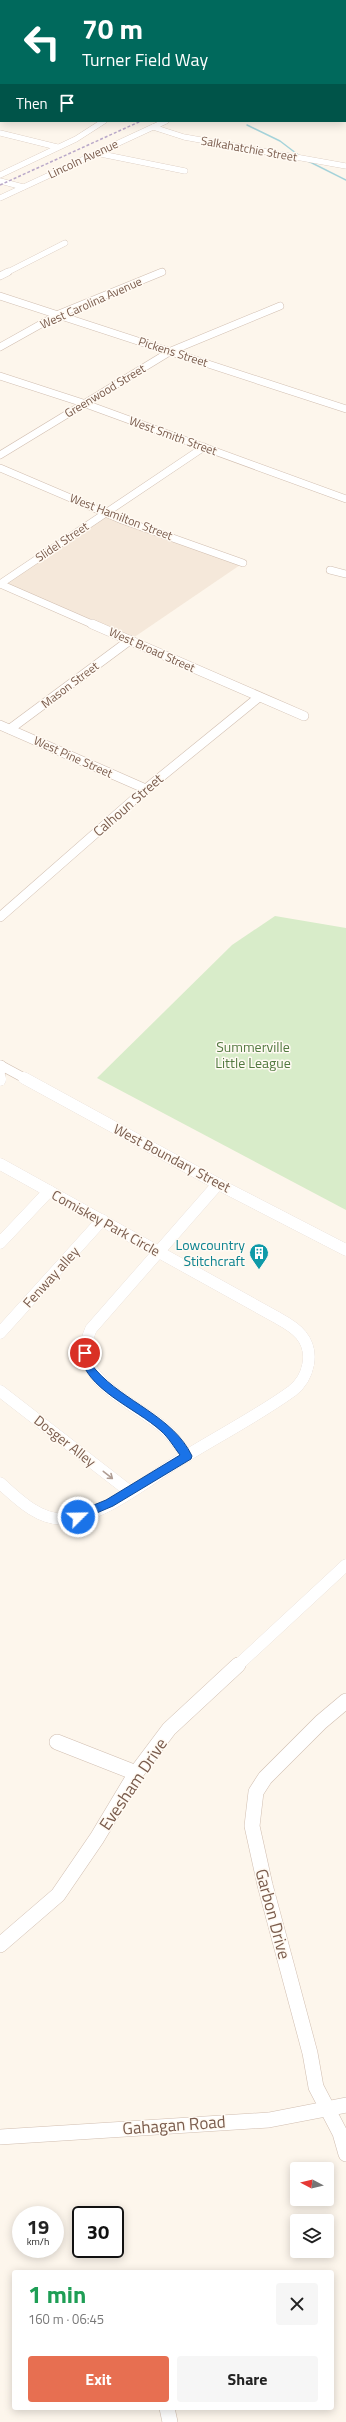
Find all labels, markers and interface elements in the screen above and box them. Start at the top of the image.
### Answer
text: 70 m [82,7,143,50]
icon: left [16,16,68,68]
text: Turner Field Way [82,46,208,73]
text: Then [16,92,48,115]
icon: arrive [56,92,78,114]
street label: Salkahatchie Street [199,131,300,166]
street label: Lincoln Avenue [44,134,121,183]
street label: West Carolina Avenue [37,272,145,334]
street label: Pickens Street [136,331,211,372]
street label: Greenwood Street [61,358,150,422]
street label: West Smith Street [127,411,221,461]
street label: West Hamilton Street [67,488,176,545]
street label: Slidel Street [31,516,93,566]
street label: West Broad Street [106,622,199,677]
street label: Mason Street [37,656,103,713]
street label: West Pine Street [31,731,116,783]
street label: Calhoun Street [88,768,167,841]
park label: Summerville Little League [215,1036,291,1073]
street label: West Boundary Street [110,1118,235,1197]
street label: Comiskey Park Circle [48,1184,164,1261]
place label: Lowcountry Stitchcraft [176,1234,245,1271]
street label: Fenway alley [17,1241,84,1312]
building icon: Lowcountry Stitchcraft [248,1242,270,1270]
pin [68,1336,102,1370]
icon: arrive [74,1342,96,1364]
street label: Dosger Alley [30,1410,101,1472]
one-way arrow [103,1471,114,1480]
position arrow [57,1496,99,1538]
street label: Evesham Drive [92,1733,174,1835]
street label: Garbon Drive [248,1866,298,1962]
street label: Gahagan Road [121,2108,227,2142]
north arrow [290,2162,334,2206]
map controls [290,2162,334,2258]
speed limit sign: 30 [72,2206,124,2258]
text: 19 [27,2211,49,2242]
button: layers [290,2214,334,2258]
text: km/h [27,2234,49,2249]
text: 1 min [28,2276,86,2312]
button: close [276,2283,318,2325]
text: 160 m · 06:45 [28,2309,104,2329]
button: Exit [28,2356,169,2402]
button: Share [177,2356,318,2402]

